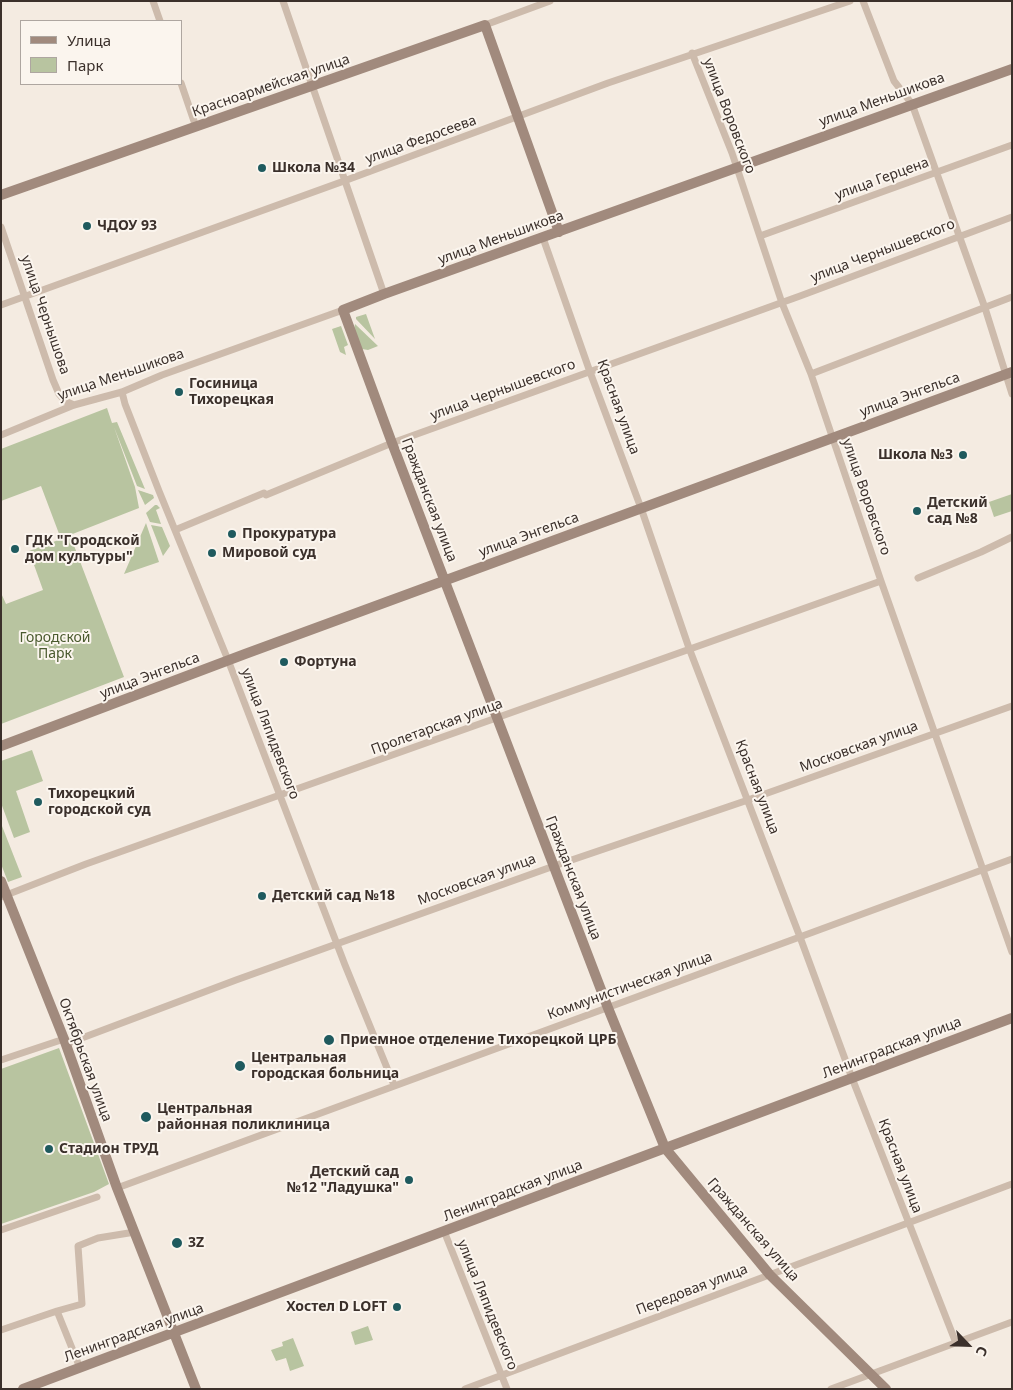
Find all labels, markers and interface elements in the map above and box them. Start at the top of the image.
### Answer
legend [20,20,182,85]
text: Улица [67,30,111,50]
street label: Красноармейская улица [190,51,352,121]
text: Парк [67,55,103,75]
street label: улица Воровского [699,56,759,176]
street label: улица Меньшикова [817,69,947,131]
street label: улица Федосеева [363,112,479,168]
street label: улица Герцена [833,154,931,204]
place label: Школа №34 [272,160,355,176]
marker: Школа №34 [256,162,268,174]
street label: улица Меньшикова [436,207,566,269]
street label: улица Чернышевского [809,216,957,286]
place label: ЧДОУ 93 [97,218,157,234]
marker: ЧДОУ 93 [81,220,93,232]
street label: улица Чернышова [17,253,73,377]
street label: улица Меньшикова [56,346,186,404]
street label: улица Чернышевского [428,356,578,424]
street label: Красная улица [593,357,643,457]
street label: улица Энгельса [858,369,962,421]
place label: Госиница Тихорецкая [189,376,274,408]
marker: Госиница Тихорецкая [173,386,185,398]
street label: Гражданская улица [398,436,460,564]
street label: улица Воровского [838,437,894,557]
place label: Школа №3 [878,447,953,463]
marker: Школа №3 [957,449,969,461]
place label: Детский сад №8 [927,495,988,528]
marker: Детский сад №8 [911,505,923,517]
street label: улица Энгельса [477,509,581,561]
place label: Прокуратура [242,526,336,542]
marker: Прокуратура [226,528,238,540]
place label: ГДК "Городской дом культуры" [25,533,140,566]
marker: ГДК "Городской дом культуры" [9,543,21,555]
place label: Мировой суд [222,545,316,561]
marker: Мировой суд [206,547,218,559]
park label: Городской Парк [19,630,91,662]
street label: улица Энгельса [98,649,202,703]
place label: Фортуна [294,654,357,670]
marker: Фортуна [278,656,290,668]
street label: улица Ляпидевского [237,666,303,802]
street label: Пролетарская улица [369,695,505,759]
street label: Московская улица [798,718,920,776]
street label: Красная улица [731,737,783,837]
place label: Тихорецкий городской суд [48,786,151,819]
marker: Тихорецкий городской суд [32,796,44,808]
street label: Гражданская улица [542,814,604,942]
street label: Московская улица [416,851,538,909]
place label: Детский сад №18 [272,888,395,904]
marker: Детский сад №18 [256,890,268,902]
street label: Коммунистическая улица [545,948,715,1024]
street label: Октябрьская улица [55,996,115,1124]
street label: Ленинградская улица [820,1014,964,1082]
place label: Приемное отделение Тихорецкой ЦРБ [340,1032,617,1048]
marker: Приемное отделение Тихорецкой ЦРБ [322,1033,336,1047]
place label: Центральная городская больница [251,1050,399,1082]
marker: Центральная городская больница [233,1059,247,1073]
place label: Центральная районная поликлиница [157,1101,330,1134]
marker: Центральная районная поликлиница [139,1110,153,1124]
street label: Красная улица [874,1116,926,1216]
place label: Стадион ТРУД [59,1141,158,1157]
marker: Стадион ТРУД [43,1143,55,1155]
street label: Ленинградская улица [441,1157,585,1225]
place label: Детский сад №12 "Ладушка" [287,1164,399,1196]
marker: Детский сад №12 "Ладушка" [403,1174,415,1186]
street label: Гражданская улица [704,1175,802,1285]
place label: 3Z [188,1235,204,1251]
marker: 3Z [170,1236,184,1250]
street label: улица Ляпидевского [453,1237,521,1373]
street label: Передовая улица [634,1261,750,1319]
place label: Хостел D LOFT [286,1299,387,1315]
street label: Ленинградская улица [62,1300,206,1366]
marker: Хостел D LOFT [391,1301,403,1313]
north arrow [943,1320,993,1370]
text: С [972,1343,993,1359]

